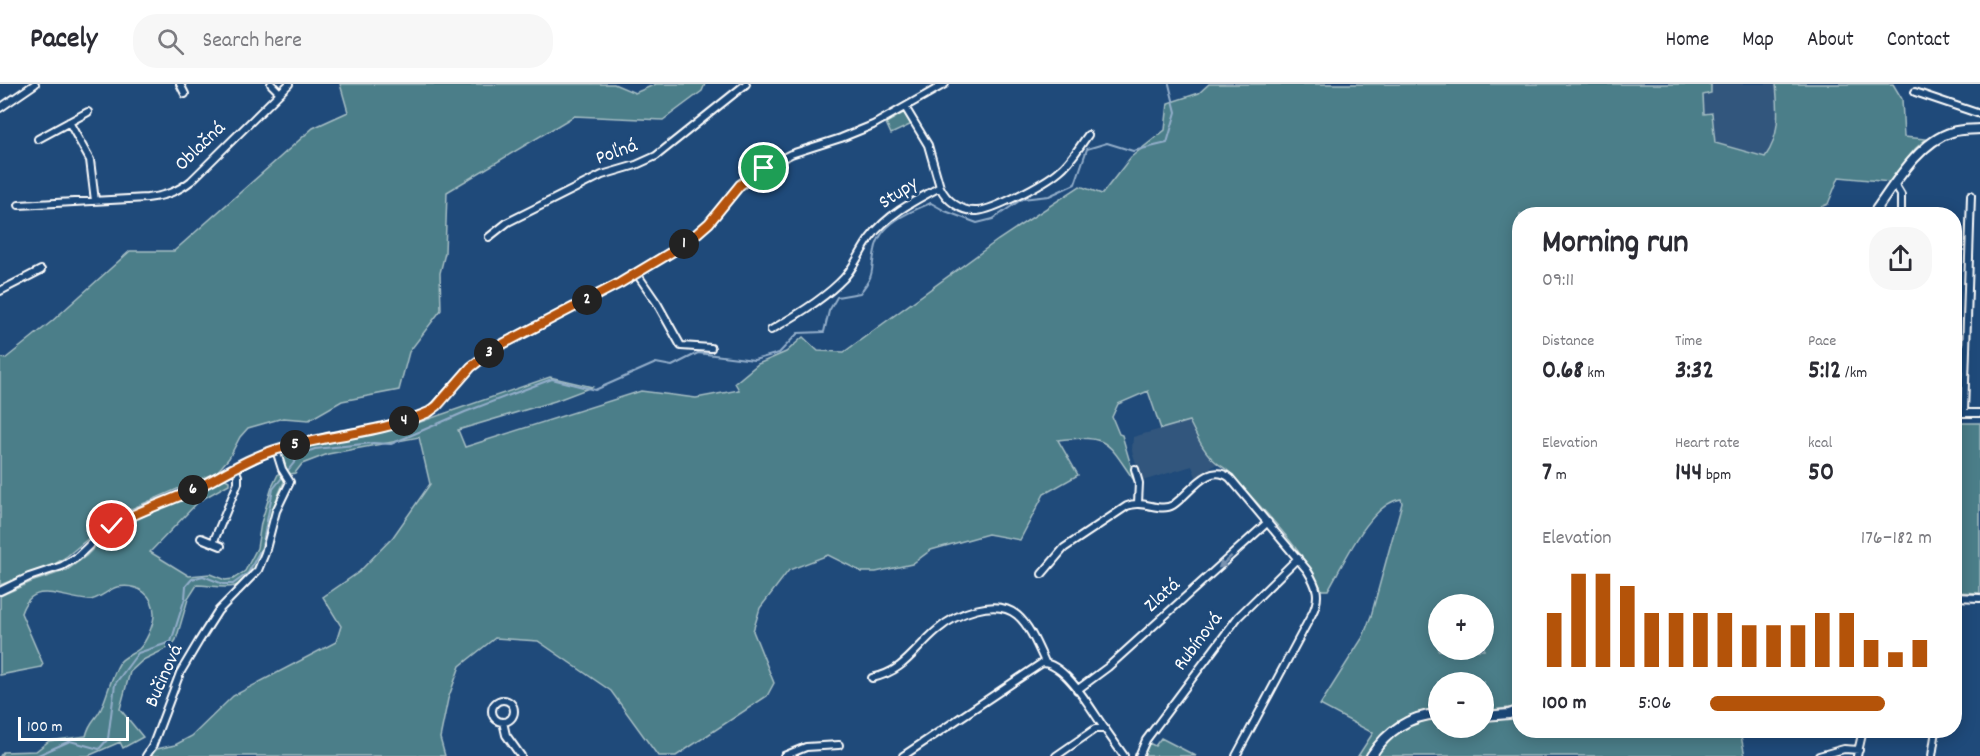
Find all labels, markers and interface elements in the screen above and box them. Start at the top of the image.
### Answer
search box [133,14,553,68]
text: Pacely [30,21,97,61]
icon: search [154,25,187,58]
text: Search here [202,26,302,57]
text: Home [1665,26,1709,56]
text: Map [1742,26,1774,56]
text: About [1807,26,1854,56]
text: Contact [1887,26,1950,56]
street label: Oblačná [169,116,233,178]
street label: Poľná [592,133,642,173]
pin [738,142,789,193]
icon: arrive [747,151,780,184]
street label: Stupy [874,170,925,217]
text: Morning run [1542,221,1689,268]
button: share [1869,227,1932,290]
pin: 1 [669,229,699,259]
text: 1 [682,232,686,255]
text: 09:11 [1542,267,1574,295]
pin: 2 [572,285,602,315]
text: 2 [584,288,591,311]
text: Distance [1542,330,1594,353]
text: Time [1675,330,1702,353]
text: Pace [1808,330,1836,353]
pin: 3 [474,338,504,368]
text: 3 [485,341,493,364]
text: 0.68 [1542,353,1584,390]
text: 3:32 [1675,353,1714,390]
text: 5:12 [1808,353,1841,390]
text: km [1584,362,1605,385]
text: /km [1841,362,1867,385]
pin: 4 [389,406,419,436]
text: 4 [401,409,407,432]
pin: 5 [280,430,310,460]
text: Elevation [1542,432,1598,455]
text: Heart rate [1675,432,1740,455]
text: kcal [1808,432,1832,455]
text: 5 [291,433,299,456]
text: 7 [1542,455,1552,492]
text: 144 [1675,455,1702,492]
text: 50 [1808,455,1834,492]
text: m [1552,464,1567,487]
text: bpm [1702,464,1731,487]
pin: 6 [178,475,208,505]
text: 6 [189,478,197,501]
pin [86,500,137,551]
icon: check [95,509,128,542]
text: Elevation [1542,525,1612,553]
text: 176–182 m [1861,525,1932,553]
one-way arrow [1218,555,1233,568]
street label: Zlatá [1139,572,1187,620]
map controls [1428,594,1494,738]
button: + [1428,594,1494,660]
street label: Rubínová [1168,607,1230,677]
street label: Bučinová [139,640,191,712]
button: − [1428,672,1494,738]
text: 100 m [1542,690,1587,718]
text: 5:06 [1638,690,1671,718]
scale bar [18,714,129,742]
text: 100 m [27,716,63,739]

